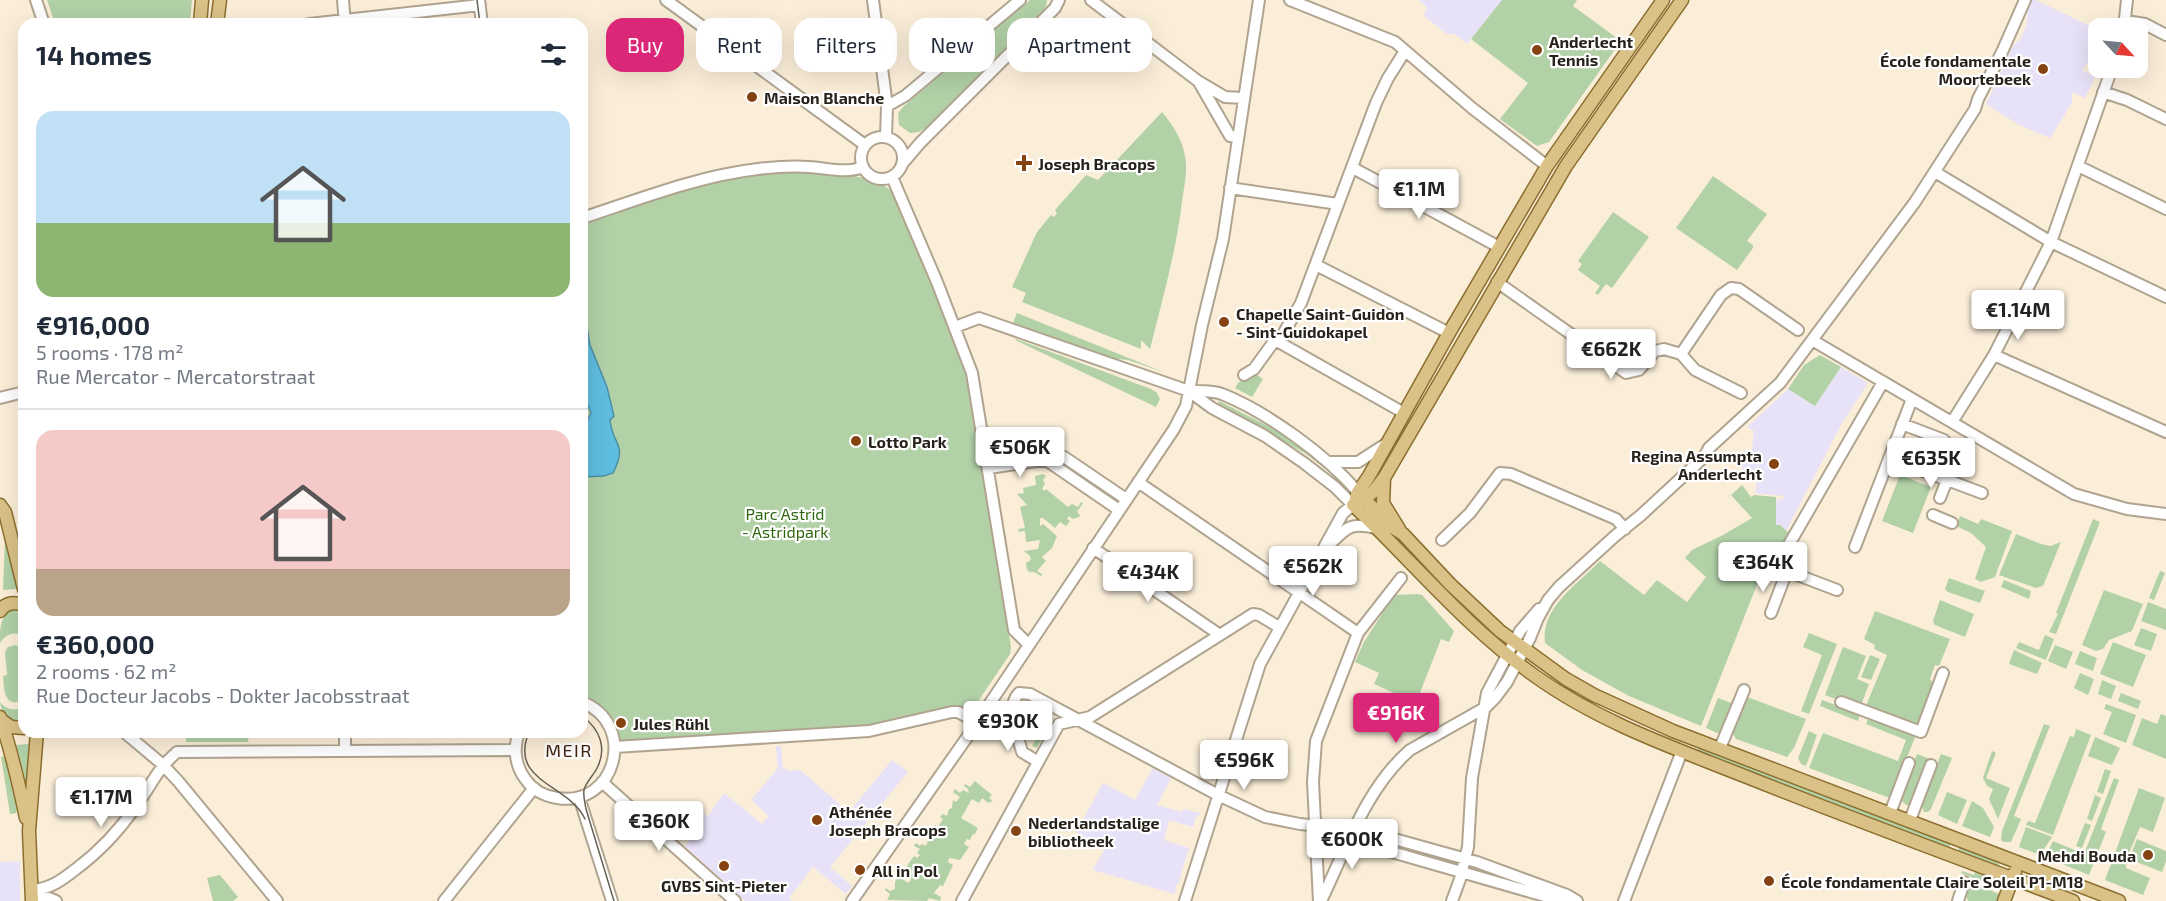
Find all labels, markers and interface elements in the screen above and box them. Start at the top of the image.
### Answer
chip: Buy [606,18,684,72]
chip: Rent [696,18,782,72]
chip: Filters [794,18,897,72]
chip: New [909,18,995,72]
chip: Apartment [1007,18,1152,72]
north arrow [2088,18,2148,78]
map controls [2088,18,2148,78]
place label: Anderlecht Tennis [1549,32,1634,69]
icon: filters [537,38,570,71]
text: 14 homes [36,39,152,70]
marker: Anderlecht Tennis [1530,43,1544,57]
place label: École fondamentale Moortebeek [1880,51,2031,88]
marker: École fondamentale Moortebeek [2036,62,2050,76]
place label: Maison Blanche [764,88,884,107]
marker: Maison Blanche [745,90,759,104]
icon: home [249,150,357,258]
marker: Joseph Bracops [1015,154,1033,172]
place label: Joseph Bracops [1038,154,1155,173]
pin: €1.1M [1377,169,1461,220]
text: €1.1M [1393,176,1445,200]
pin: €1.14M [1969,290,2067,341]
text: €1.14M [1985,297,2051,321]
place label: Chapelle Saint-Guidon - Sint-Guidokapel [1236,304,1404,341]
text: €916,000 [36,309,150,340]
marker: Chapelle Saint-Guidon - Sint-Guidokapel [1217,315,1231,329]
pin: €662K [1569,329,1653,380]
text: €662K [1581,336,1641,360]
text: 5 rooms · 178 m² [36,340,184,364]
text: Rue Mercator - Mercatorstraat [36,364,315,388]
pin: €506K [978,427,1062,478]
place label: Lotto Park [868,432,947,451]
marker: Lotto Park [849,434,863,448]
text: €506K [990,434,1050,458]
pin: €635K [1889,438,1973,489]
text: €635K [1901,445,1961,469]
place label: Regina Assumpta Anderlecht [1631,446,1762,483]
marker: Regina Assumpta Anderlecht [1767,457,1781,471]
icon: home [249,469,357,577]
park label: Parc Astrid - Astridpark [742,504,828,541]
pin: €364K [1721,542,1805,593]
pin: €562K [1271,546,1355,597]
text: €364K [1732,549,1794,573]
pin: €434K [1106,552,1190,603]
text: €562K [1283,553,1343,577]
text: €434K [1117,559,1179,583]
text: €360,000 [36,628,155,659]
text: 2 rooms · 62 m² [36,659,176,683]
text: Rue Docteur Jacobs - Dokter Jacobsstraat [36,683,410,707]
pin: €916K [1354,693,1438,744]
text: €916K [1367,700,1425,724]
pin: €930K [966,701,1050,752]
text: €930K [977,708,1039,732]
place label: Jules Rühl [633,714,710,733]
marker: Jules Rühl [614,716,628,730]
district label: MEIR [545,739,593,761]
pin: €596K [1202,740,1286,791]
text: €596K [1214,747,1274,771]
pin: €1.17M [52,777,150,828]
text: €1.17M [70,784,133,808]
pin: €360K [617,801,701,852]
place label: Athénée Joseph Bracops [829,802,946,839]
text: €360K [628,808,690,832]
marker: Athénée Joseph Bracops [810,813,824,827]
place label: Nederlandstalige bibliotheek [1028,813,1160,850]
pin: €600K [1310,819,1394,870]
marker: Nederlandstalige bibliotheek [1009,824,1023,838]
text: €600K [1321,826,1383,850]
place label: Mehdi Bouda [2037,846,2136,865]
marker: Mehdi Bouda [2141,848,2155,862]
marker: GVBS Sint-Pieter [717,859,731,873]
place label: All in Pol [872,861,939,880]
marker: All in Pol [853,863,867,877]
place label: École fondamentale Claire Soleil P1-M18 [1781,872,2084,891]
marker: École fondamentale Claire Soleil P1-M18 [1762,874,1776,888]
place label: GVBS Sint-Pieter [661,876,787,895]

